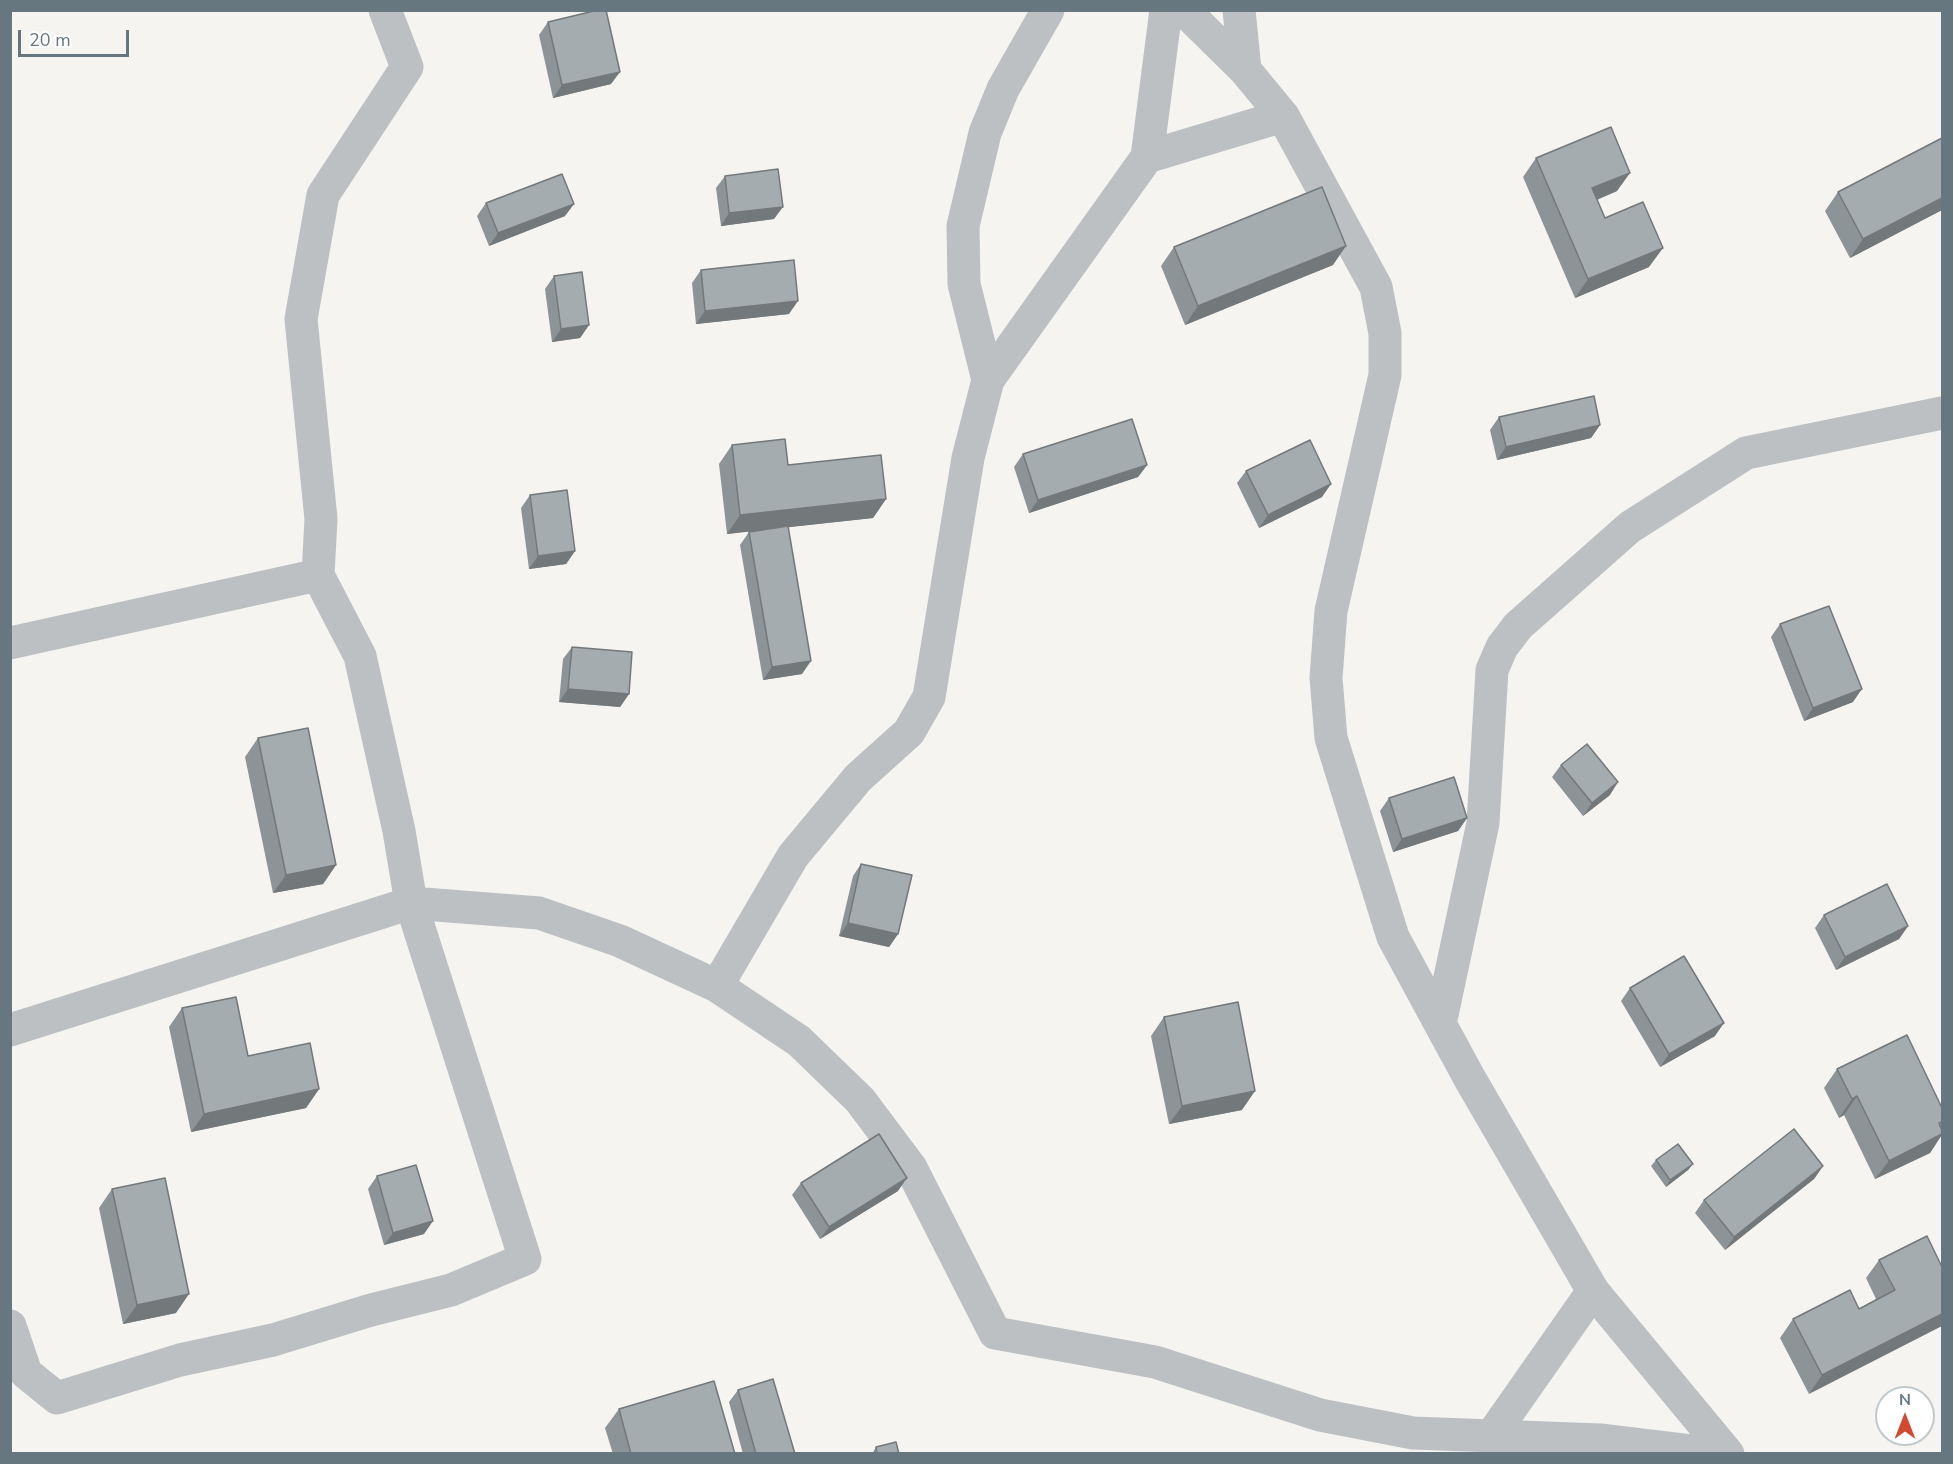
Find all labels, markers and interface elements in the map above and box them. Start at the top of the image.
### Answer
scale bar [21,18,132,56]
text: 20 m [29,28,71,52]
north arrow [1875,1386,1935,1446]
text: N [1899,1389,1911,1411]

